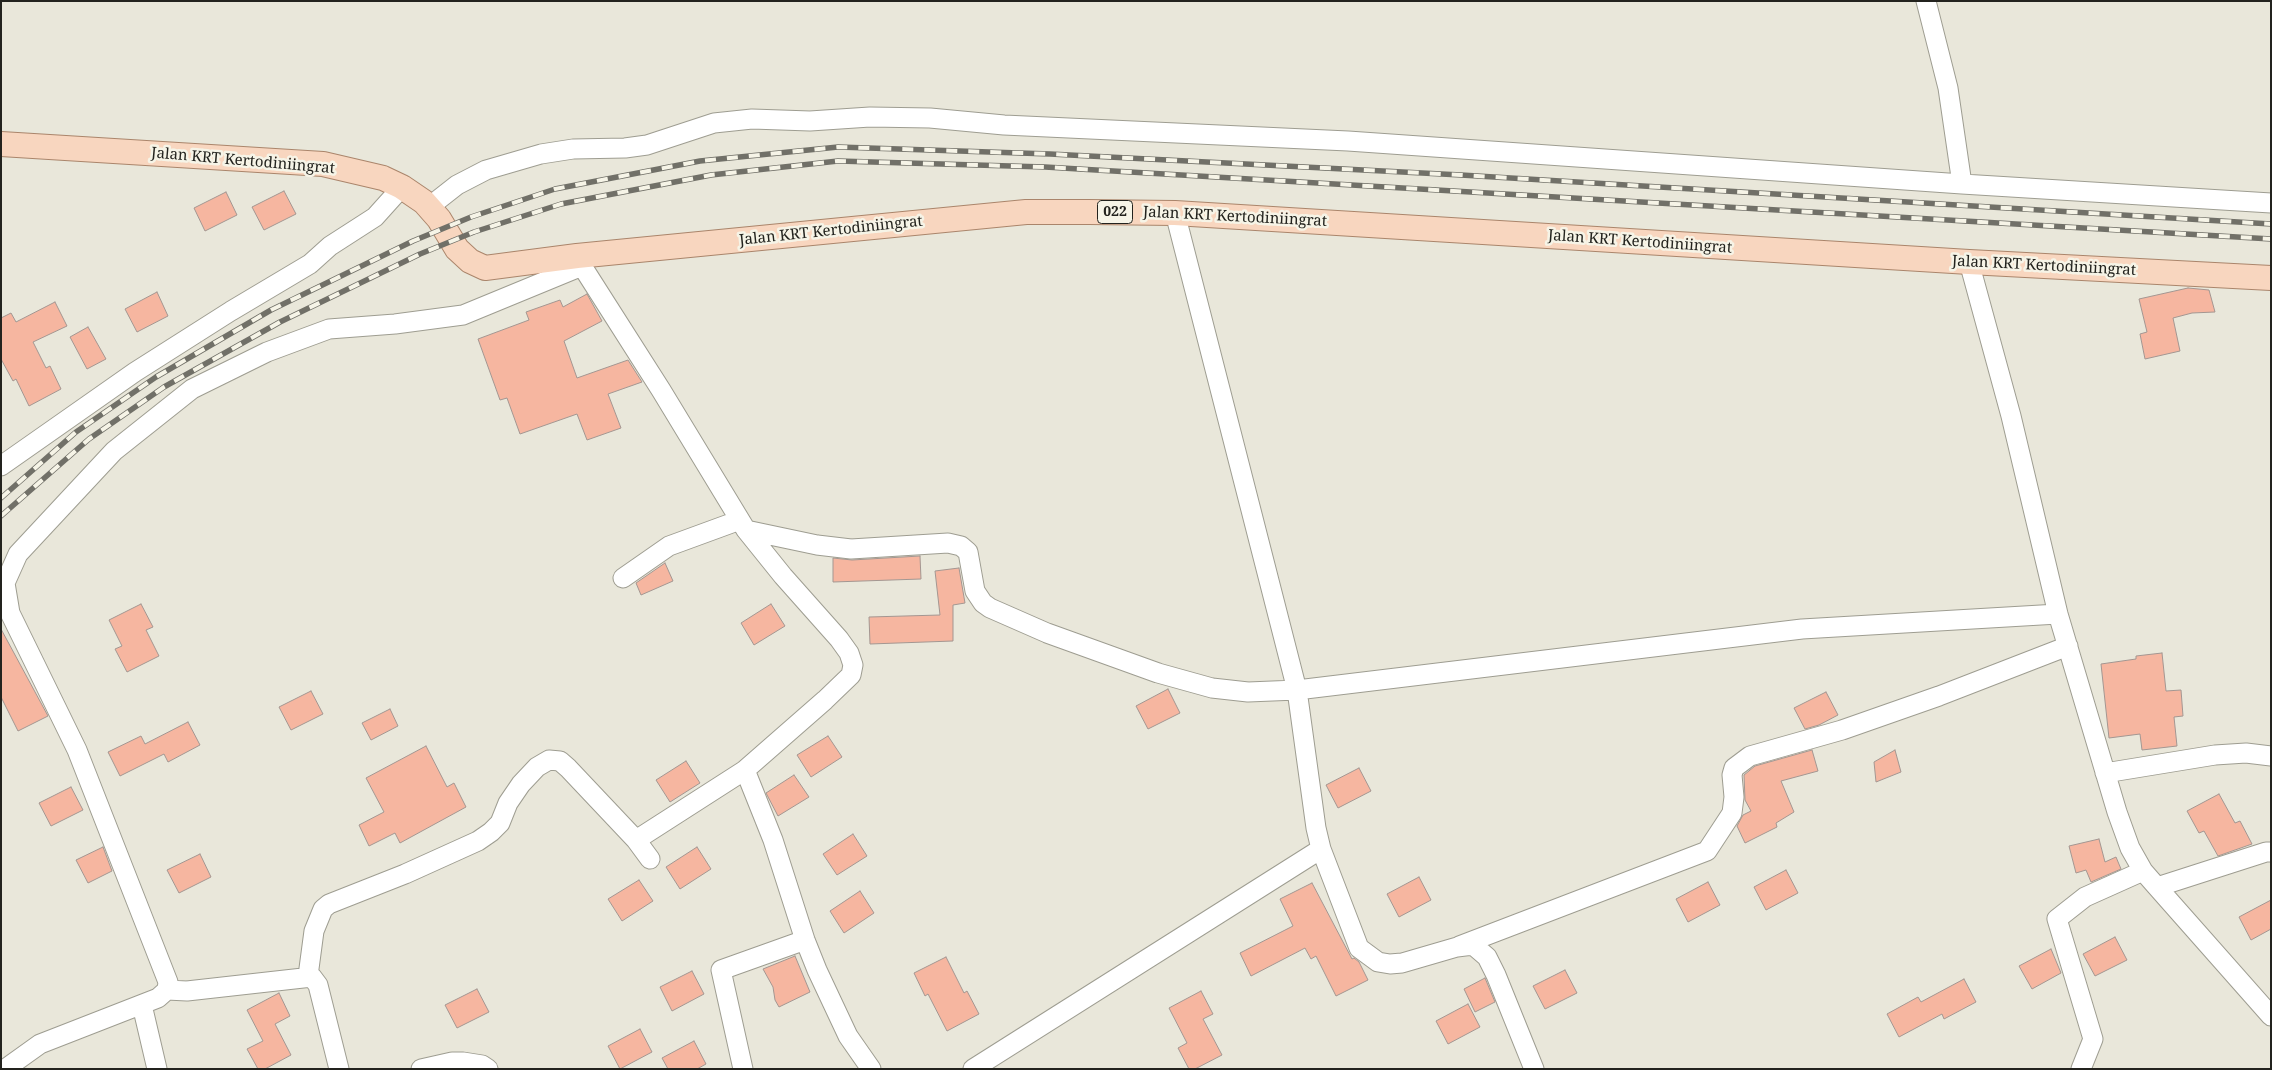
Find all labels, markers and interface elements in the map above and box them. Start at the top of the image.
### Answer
street label: Jalan KRT Kertodiniingrat [150,144,336,178]
road number: 022 [1098,200,1132,223]
street label: Jalan KRT Kertodiniingrat [1142,203,1328,231]
street label: Jalan KRT Kertodiniingrat [738,212,924,250]
street label: Jalan KRT Kertodiniingrat [1547,227,1733,257]
street label: Jalan KRT Kertodiniingrat [1951,252,2137,280]

